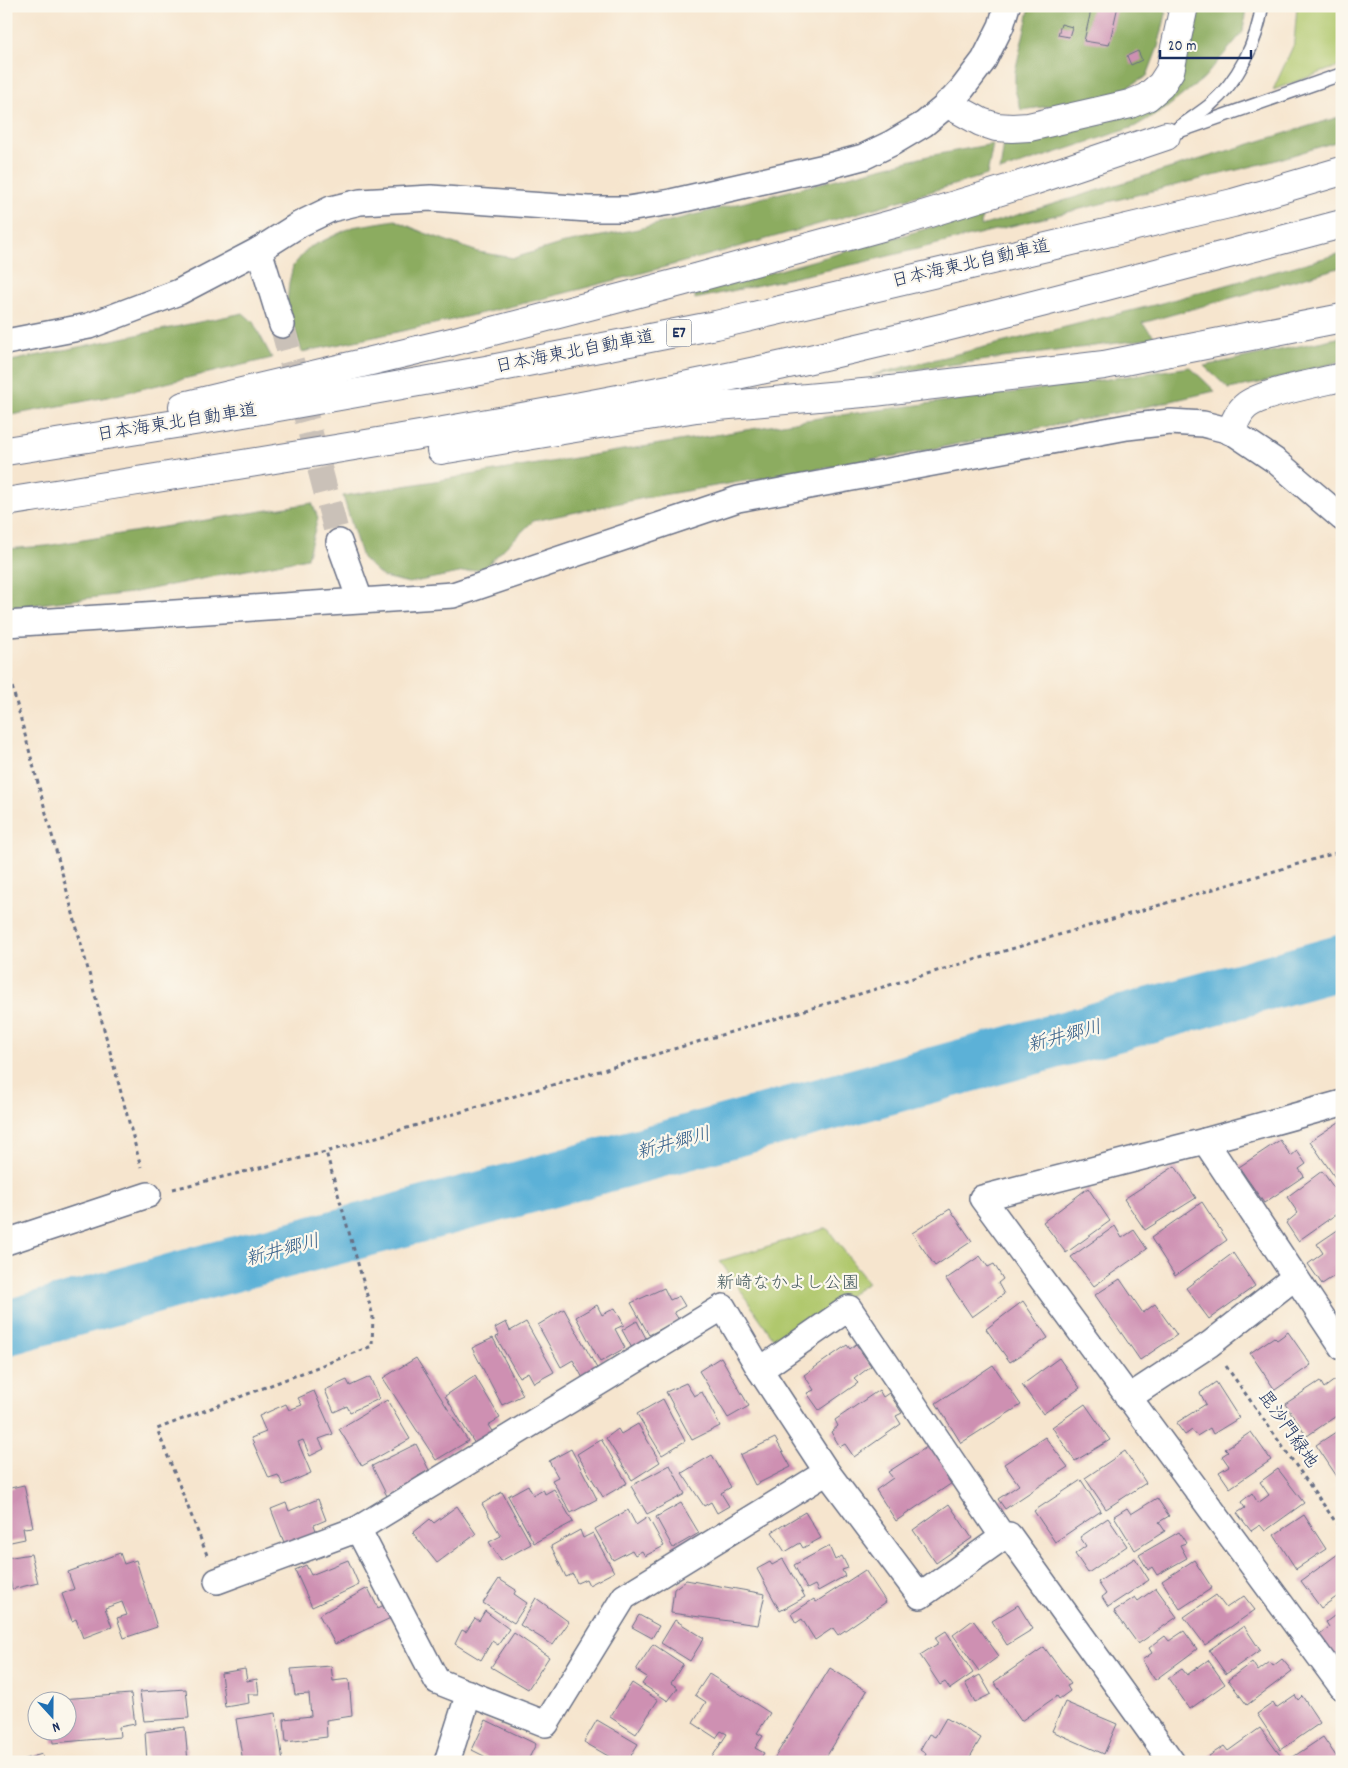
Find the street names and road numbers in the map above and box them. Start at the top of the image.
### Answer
street label: 日本海東北自動車道 [889,235,1053,295]
road number: E7 [666,319,692,346]
street label: 日本海東北自動車道 [493,325,657,381]
street label: 日本海東北自動車道 [95,399,259,449]
street label: 毘沙門緑地 [1251,1386,1323,1474]

